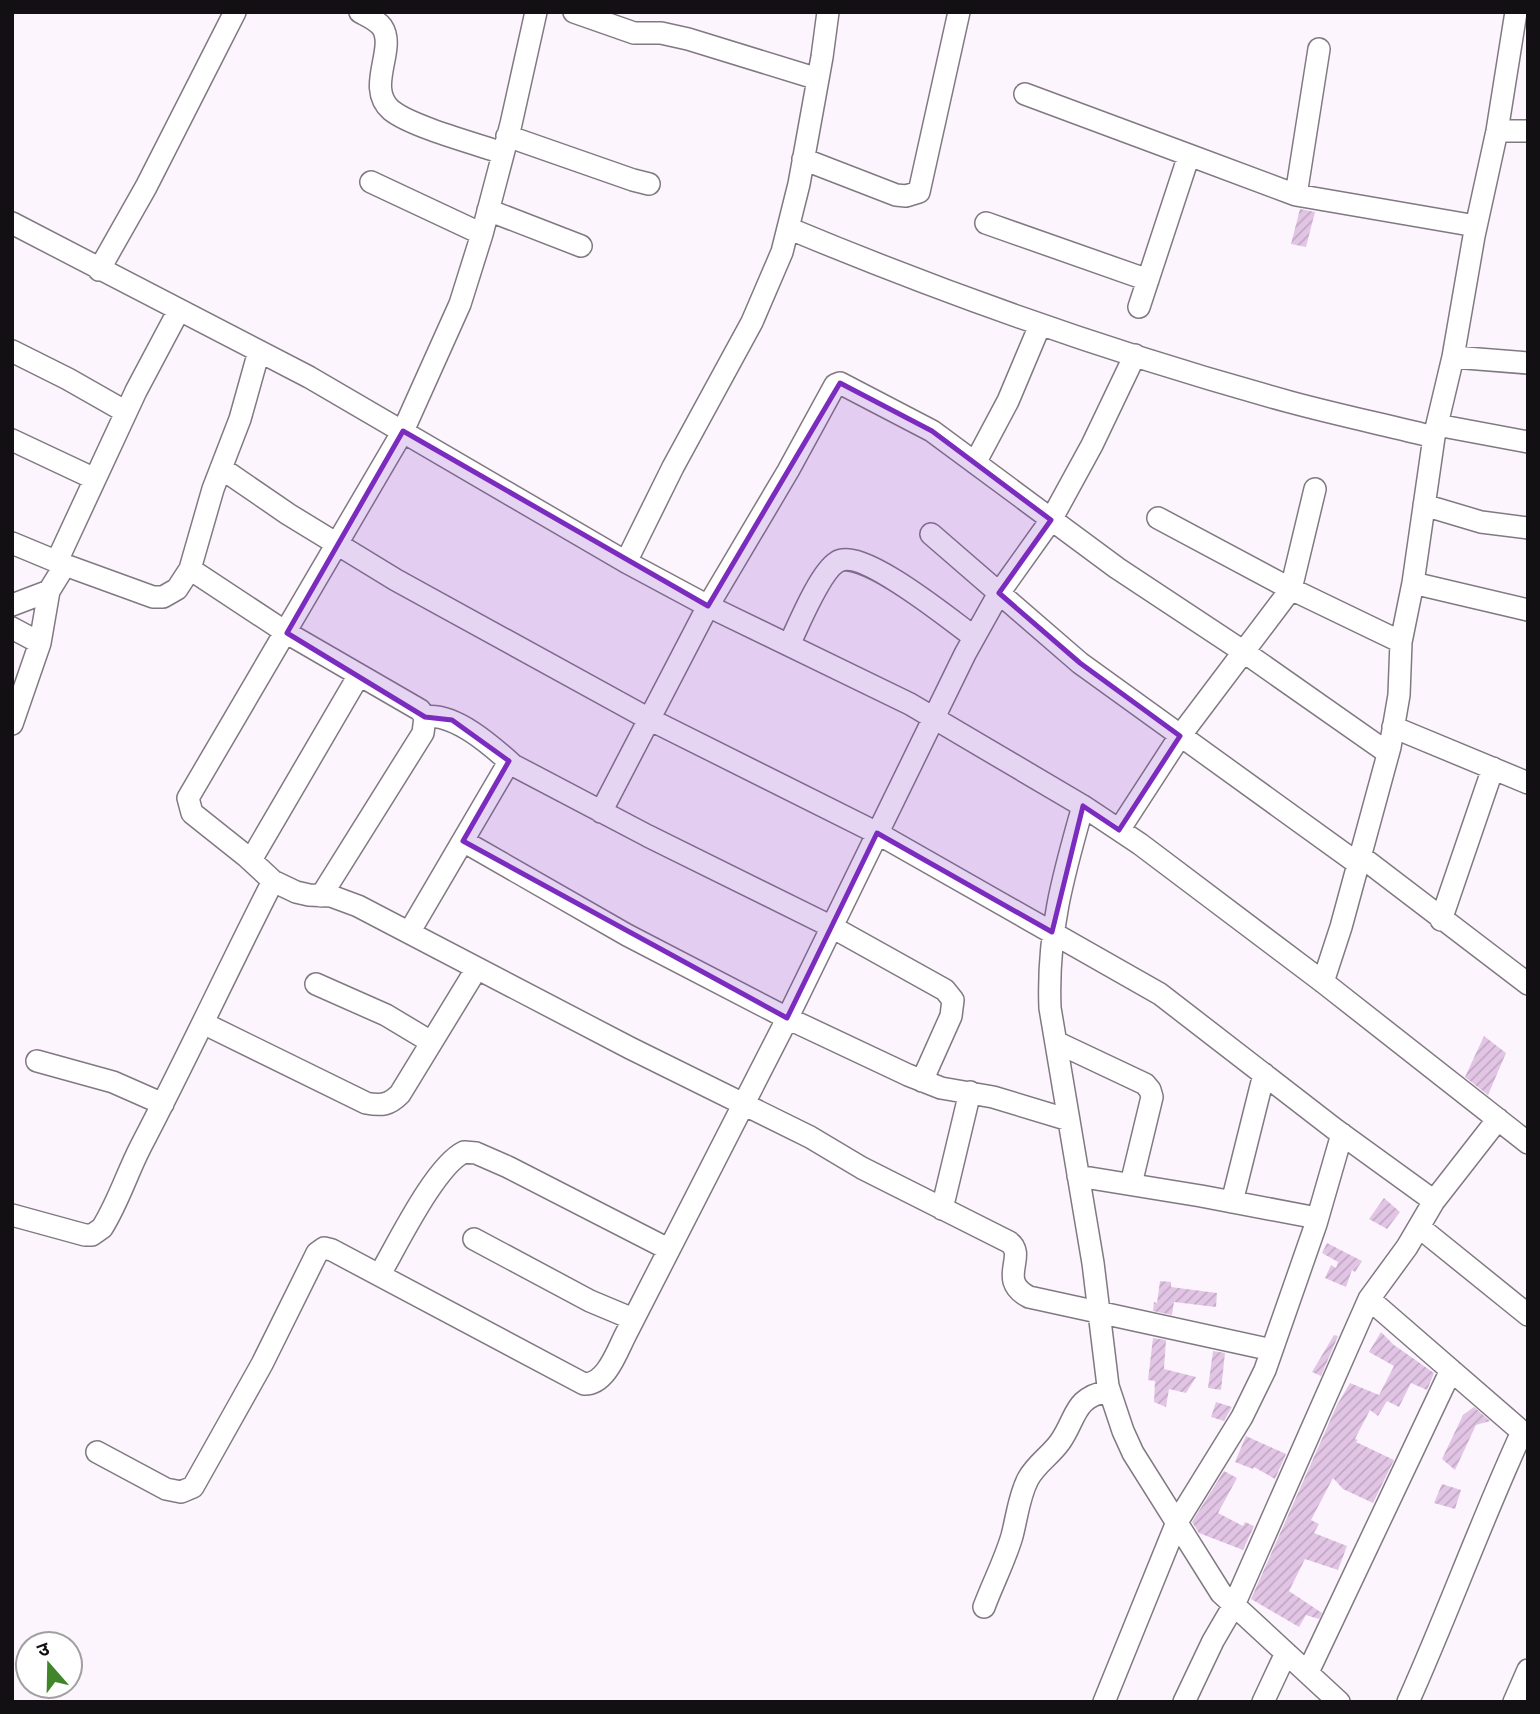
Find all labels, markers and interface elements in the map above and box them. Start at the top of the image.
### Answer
north arrow [14,1630,84,1700]
text: उ [35,1637,54,1664]

